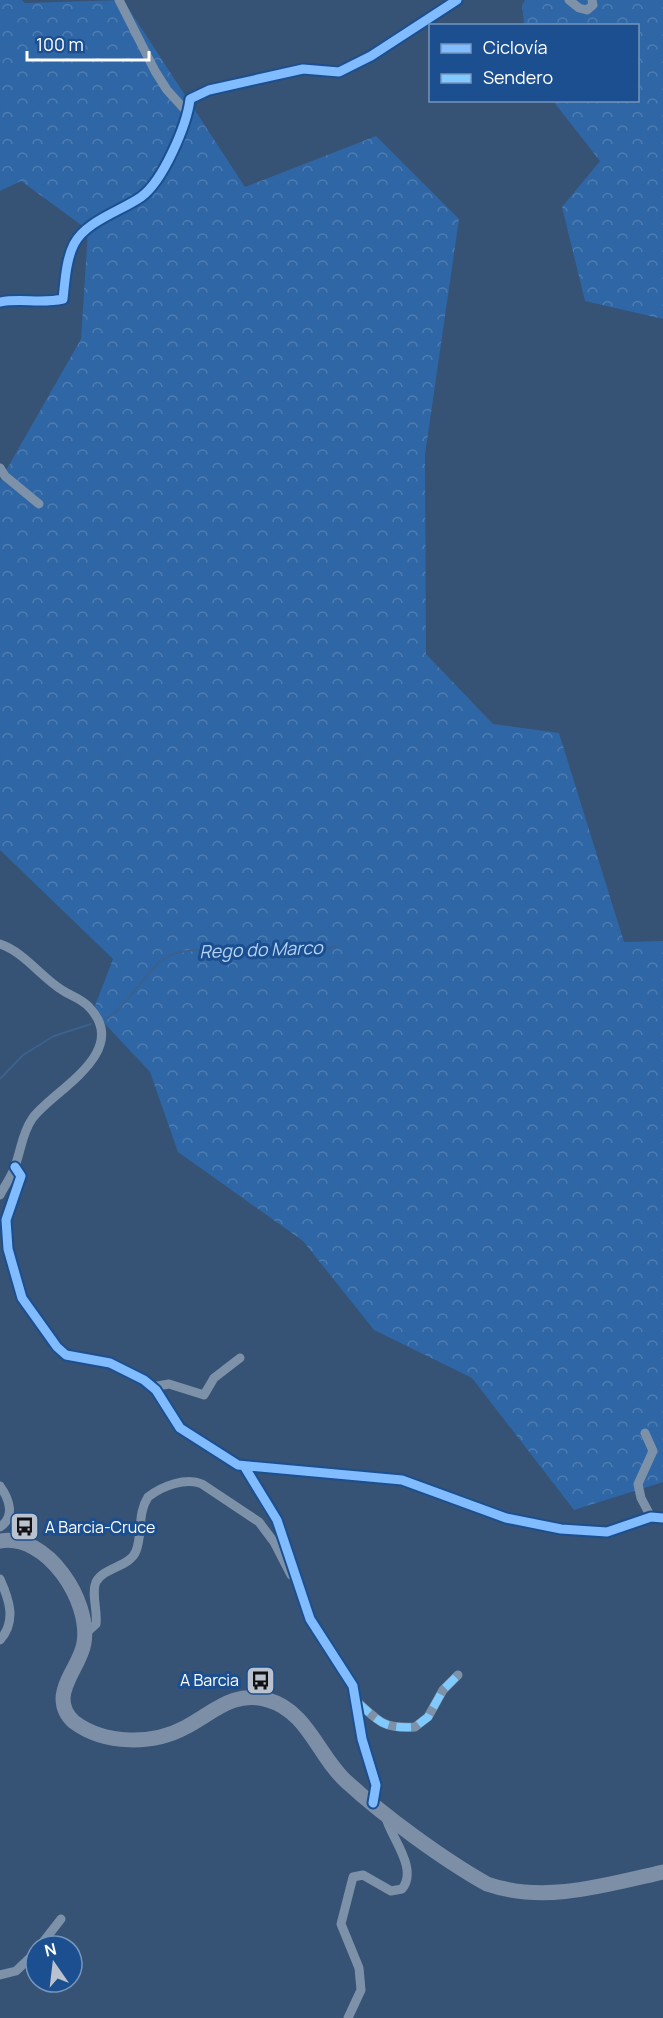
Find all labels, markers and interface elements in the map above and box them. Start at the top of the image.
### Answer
scale bar [27,24,148,62]
legend [429,24,639,102]
text: 100 m [36,32,84,56]
text: Ciclovía [483,35,548,59]
text: Sendero [483,65,553,89]
water label: Rego do Marco [199,935,324,963]
bus stop icon: A Barcia-Cruce [8,1511,40,1543]
place label: A Barcia-Cruce [45,1516,155,1538]
bus stop icon: A Barcia [244,1664,276,1696]
place label: A Barcia [180,1669,239,1691]
north arrow [24,1934,84,1994]
text: N [42,1937,59,1962]

